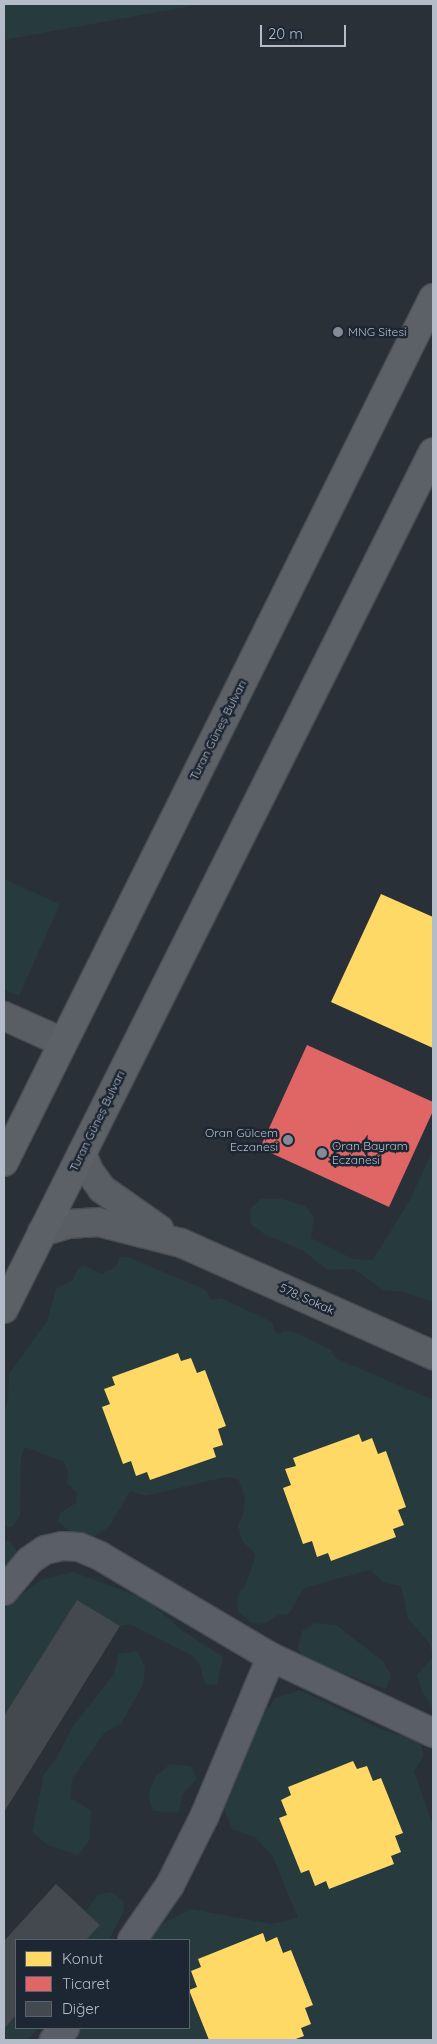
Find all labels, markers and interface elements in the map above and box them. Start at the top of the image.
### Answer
scale bar [262,15,348,47]
text: 20 m [268,24,303,43]
place label: MNG Sitesi [348,325,407,339]
marker: MNG Sitesi [332,326,344,338]
street label: Turan Güneş Bulvarı [187,678,249,782]
street label: Turan Güneş Bulvarı [66,1068,128,1174]
place label: Oran Gülcem Eczanesi [205,1126,278,1154]
marker: Oran Gülcem Eczanesi [282,1134,294,1146]
place label: Oran Bayram Eczanesi [332,1139,408,1167]
marker: Oran Bayram Eczanesi [316,1147,328,1159]
street label: 578. Sokak [277,1280,337,1318]
legend [15,1939,190,2029]
text: Konut [62,1949,103,1968]
text: Ticaret [62,1974,110,1993]
text: Diğer [62,1999,100,2018]

